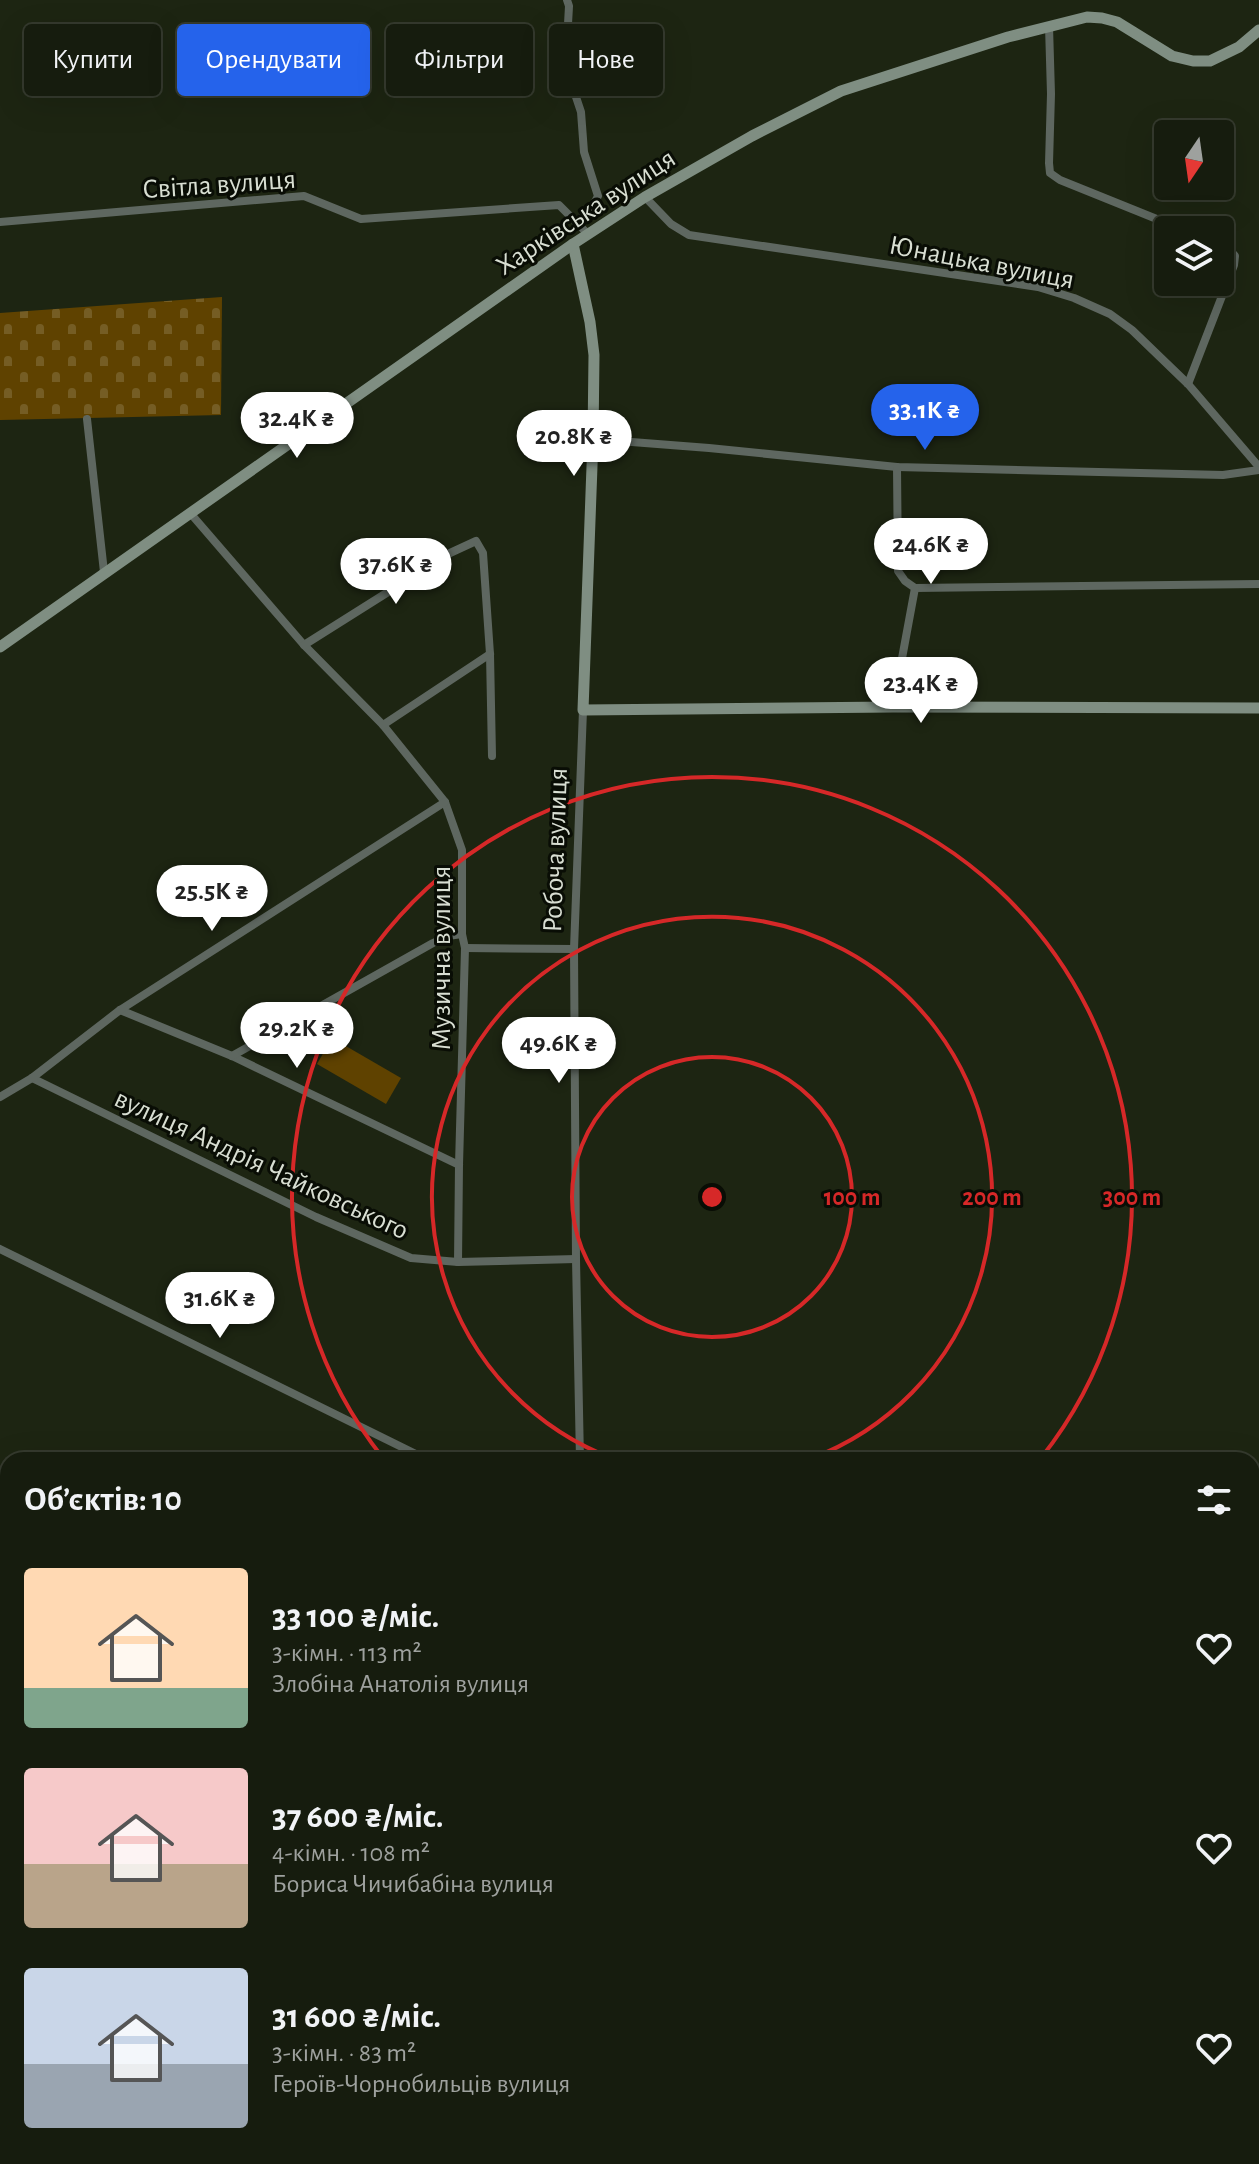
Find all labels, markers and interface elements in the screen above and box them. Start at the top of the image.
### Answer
chip: Купити [24,24,161,96]
chip: Орендувати [177,24,370,96]
chip: Фільтри [386,24,533,96]
chip: Нове [549,24,663,96]
north arrow [1154,120,1234,200]
map controls [1154,120,1234,296]
street label: Харківська вулиця [491,144,681,281]
street label: Світла вулиця [141,166,297,204]
button: layers [1154,216,1234,296]
street label: Юнацька вулиця [887,231,1077,295]
pin: 33.1K ₴ [851,384,999,452]
pin: 32.4K ₴ [223,392,371,460]
text: 33.1K ₴ [889,397,961,423]
text: 32.4K ₴ [259,405,335,431]
pin: 20.8K ₴ [500,410,648,478]
text: 20.8K ₴ [535,423,613,449]
pin: 24.6K ₴ [857,518,1005,586]
text: 24.6K ₴ [892,531,970,557]
pin: 37.6K ₴ [322,538,470,606]
text: 37.6K ₴ [358,551,434,577]
pin: 23.4K ₴ [847,657,995,725]
text: 23.4K ₴ [883,670,959,696]
street label: Робоча вулиця [539,767,573,933]
pin: 25.5K ₴ [138,865,286,933]
street label: Музична вулиця [428,866,456,1050]
text: 25.5K ₴ [175,878,249,904]
pin: 29.2K ₴ [223,1002,371,1070]
text: 29.2K ₴ [258,1015,336,1041]
pin: 49.6K ₴ [485,1017,633,1085]
text: 49.6K ₴ [520,1030,598,1056]
street label: вулиця Андрія Чайковського [110,1084,412,1245]
centre of rings [698,1183,726,1211]
text: 100 m [824,1186,880,1210]
text: 200 m [962,1186,1022,1210]
text: 300 m [1103,1186,1161,1210]
pin: 31.6K ₴ [146,1272,294,1340]
text: 31.6K ₴ [183,1285,257,1311]
icon: filters [1192,1478,1236,1522]
text: Об’єктів: 10 [24,1483,182,1517]
icon: home [88,1600,184,1696]
text: 33 100 ₴/міс. [272,1600,439,1634]
icon: heart [1192,1626,1236,1670]
text: 3-кімн. · 113 m² [272,1640,422,1666]
text: Злобіна Анатолія вулиця [272,1671,529,1697]
icon: home [88,1800,184,1896]
text: 37 600 ₴/міс. [272,1800,444,1834]
icon: heart [1192,1826,1236,1870]
text: 4-кімн. · 108 m² [272,1840,430,1866]
text: Бориса Чичибабіна вулиця [272,1871,554,1897]
icon: home [88,2000,184,2096]
text: 31 600 ₴/міс. [272,2000,441,2034]
icon: heart [1192,2026,1236,2070]
text: 3-кімн. · 83 m² [272,2040,416,2066]
text: Героїв-Чорнобильців вулиця [272,2071,570,2097]

